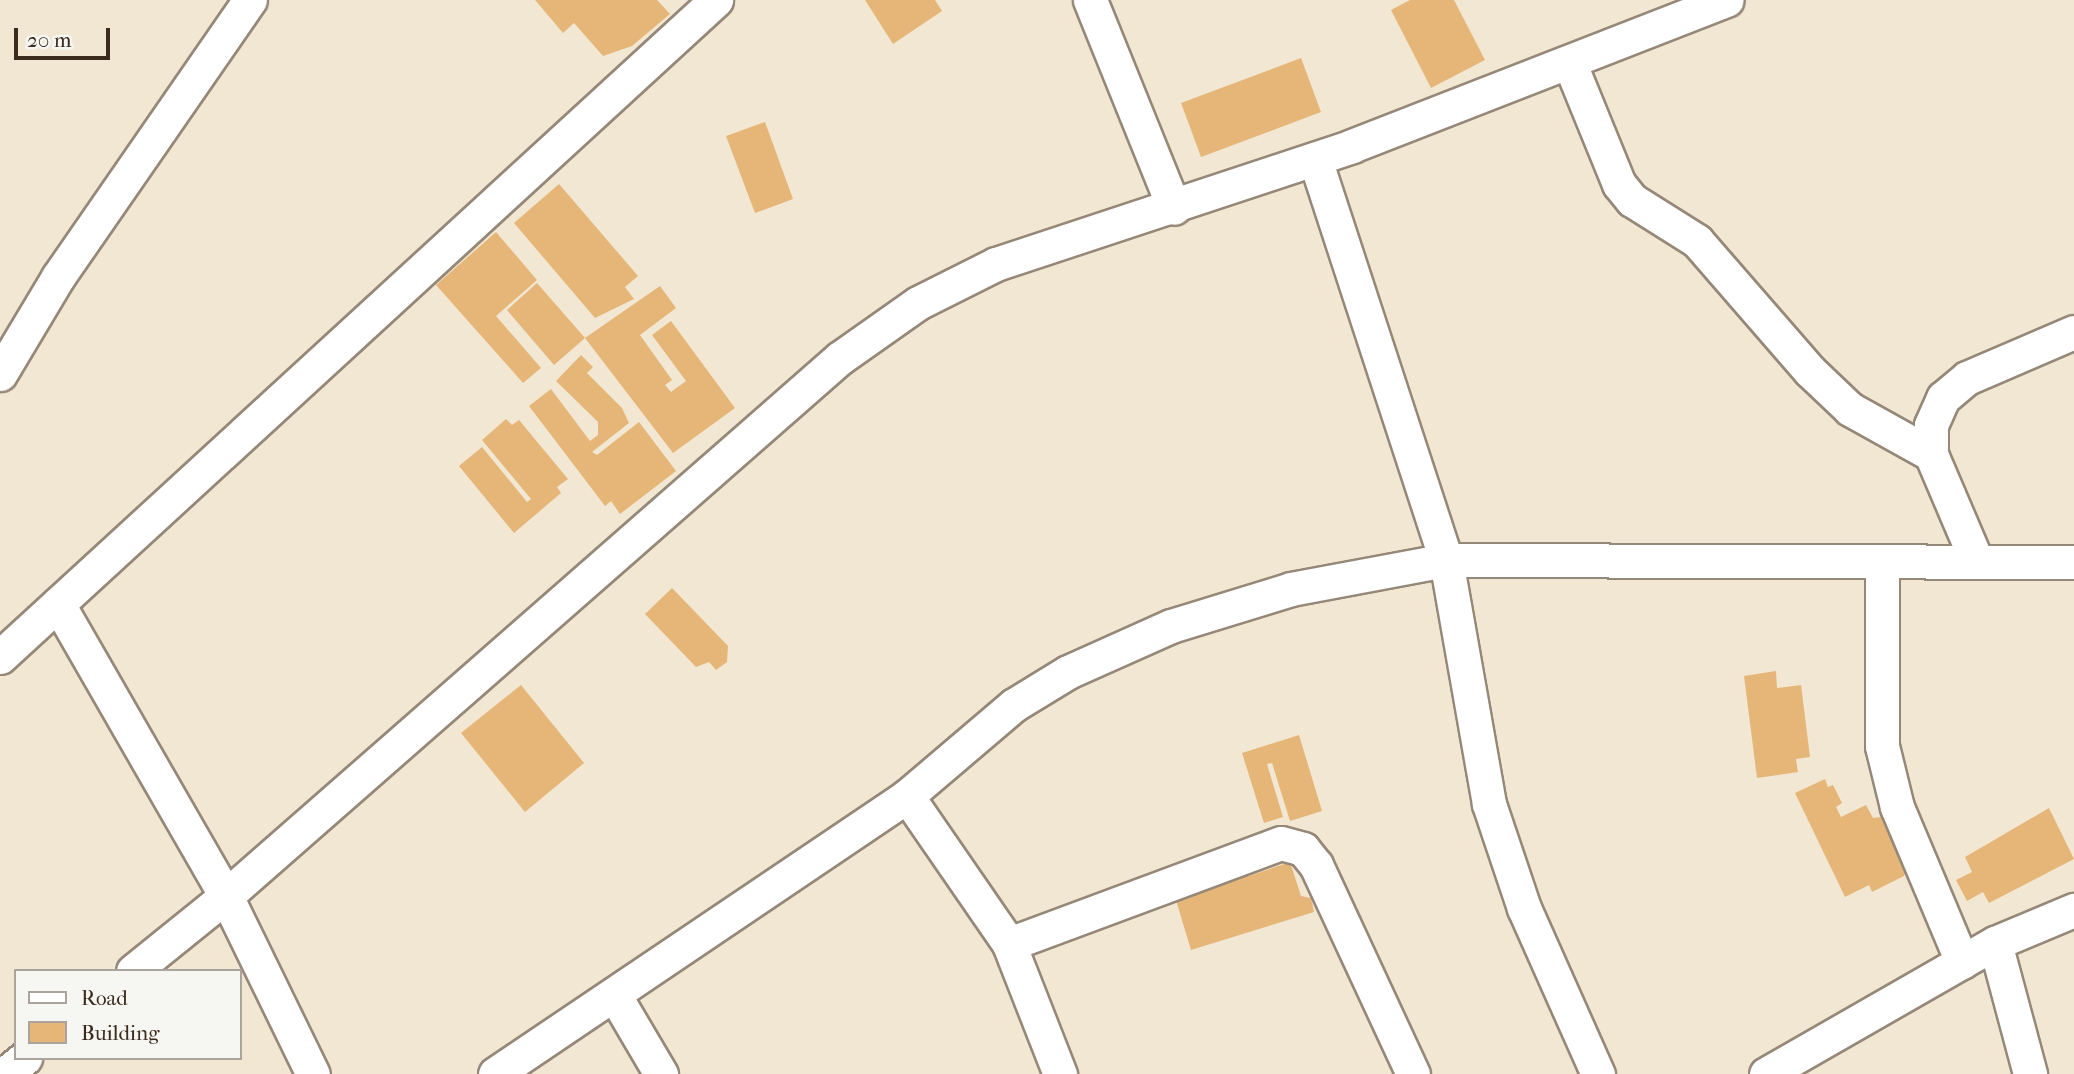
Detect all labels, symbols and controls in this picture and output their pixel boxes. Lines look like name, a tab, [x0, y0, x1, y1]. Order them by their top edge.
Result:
scale bar	[18, 14, 114, 58]
text: 20 m	[27, 28, 71, 52]
legend	[14, 969, 242, 1060]
text: Road	[81, 986, 128, 1010]
text: Building	[81, 1021, 159, 1045]

